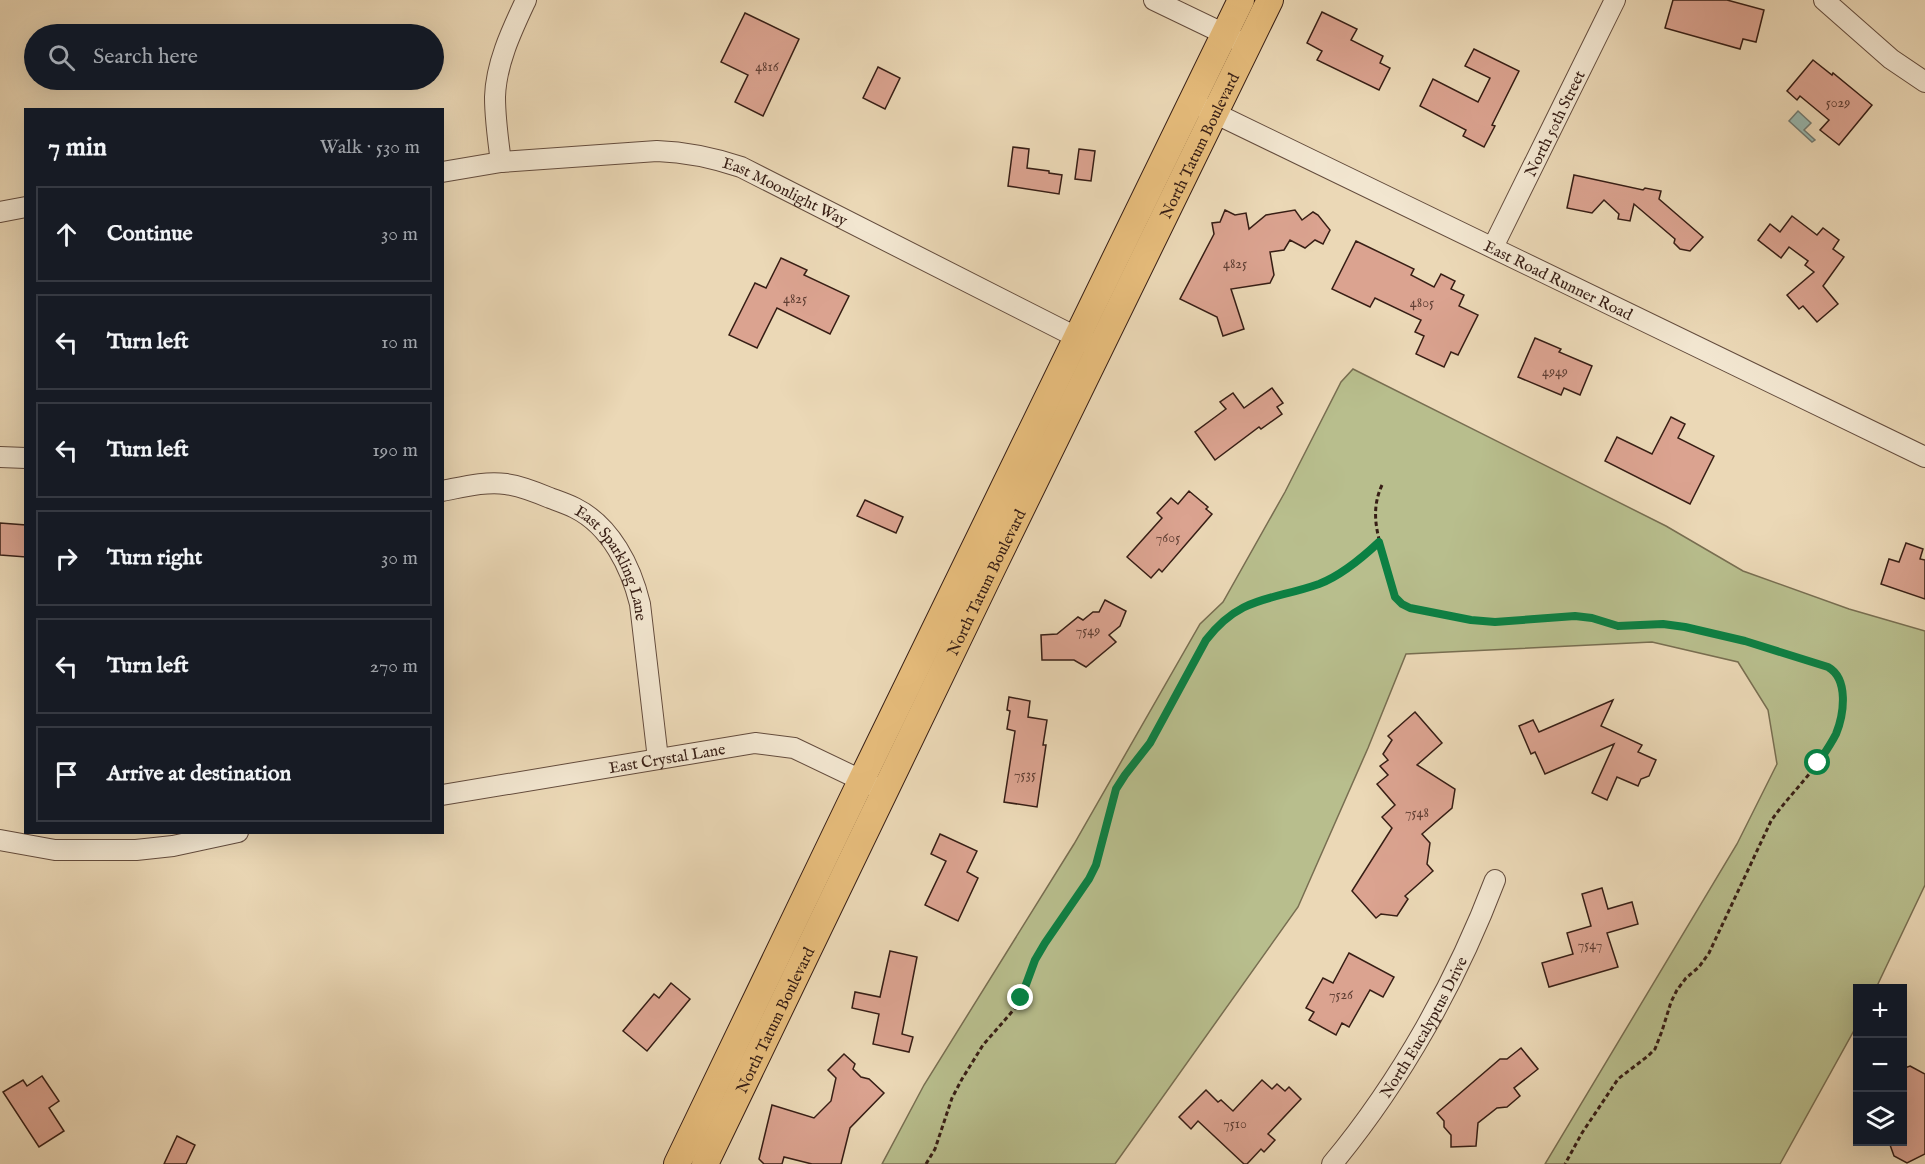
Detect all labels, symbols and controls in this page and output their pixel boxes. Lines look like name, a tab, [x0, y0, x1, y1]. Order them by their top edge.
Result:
search box	[24, 24, 444, 90]
icon: search	[45, 41, 78, 74]
text: Search here	[93, 43, 198, 71]
house number: 4816	[755, 58, 780, 76]
street label: North 50th Street	[1521, 67, 1591, 181]
street label: North Tatum Boulevard	[1157, 70, 1245, 223]
house number: 5029	[1826, 94, 1850, 112]
text: 7 min	[48, 131, 107, 164]
text: Walk · 530 m	[320, 135, 420, 160]
street label: East Moonlight Way	[720, 154, 850, 231]
icon: ahead	[50, 218, 83, 251]
text: Continue	[107, 220, 193, 248]
text: 30 m	[381, 222, 418, 247]
street label: East Road Runner Road	[1480, 237, 1636, 326]
house number: 4825	[1223, 255, 1247, 273]
house number: 4825	[783, 290, 807, 308]
house number: 4805	[1410, 294, 1434, 312]
icon: left	[50, 326, 83, 359]
text: Turn left	[107, 328, 189, 356]
text: 10 m	[381, 330, 418, 355]
house number: 4949	[1542, 363, 1568, 381]
icon: left	[50, 434, 83, 467]
text: Turn left	[107, 436, 189, 464]
text: 190 m	[372, 438, 418, 463]
street label: East Sparkling Lane	[571, 502, 650, 622]
street label: North Tatum Boulevard	[944, 506, 1032, 659]
house number: 7605	[1156, 529, 1180, 547]
icon: right	[50, 542, 83, 575]
text: Turn right	[107, 544, 202, 572]
text: 30 m	[381, 546, 418, 571]
house number: 7549	[1076, 622, 1100, 640]
icon: left	[50, 650, 83, 683]
text: Turn left	[107, 652, 189, 680]
text: 270 m	[370, 654, 418, 679]
street label: East Crystal Lane	[607, 740, 727, 779]
route start	[1804, 749, 1830, 775]
icon: arrive	[50, 758, 83, 791]
text: Arrive at destination	[107, 760, 291, 788]
house number: 7535	[1014, 766, 1036, 784]
house number: 7548	[1405, 804, 1429, 822]
house number: 7547	[1578, 936, 1602, 954]
street label: North Tatum Boulevard	[733, 944, 820, 1097]
street label: North Eucalyptus Drive	[1377, 954, 1473, 1103]
route end	[1007, 984, 1033, 1010]
map controls	[1853, 984, 1907, 1146]
button: +	[1853, 984, 1907, 1038]
house number: 7526	[1329, 986, 1354, 1004]
button: −	[1853, 1038, 1907, 1092]
button: layers	[1853, 1092, 1907, 1146]
house number: 7510	[1223, 1115, 1247, 1133]

